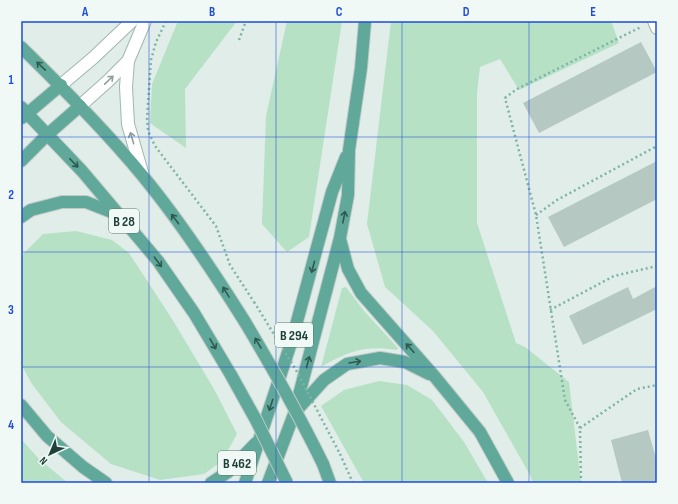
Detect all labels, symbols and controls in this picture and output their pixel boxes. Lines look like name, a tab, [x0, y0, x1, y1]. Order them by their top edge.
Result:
text: A	[81, 4, 89, 20]
text: B	[209, 4, 215, 20]
text: C	[336, 4, 343, 20]
text: D	[463, 4, 470, 20]
text: E	[590, 4, 596, 20]
one-way arrow	[36, 62, 46, 71]
text: 1	[8, 72, 14, 88]
one-way arrow	[104, 75, 114, 85]
one-way arrow	[128, 132, 135, 145]
one-way arrow	[69, 158, 79, 168]
text: 2	[8, 187, 14, 203]
road number: B 28	[109, 209, 139, 233]
one-way arrow	[340, 211, 348, 224]
one-way arrow	[171, 214, 180, 225]
one-way arrow	[154, 257, 162, 268]
one-way arrow	[308, 260, 316, 273]
one-way arrow	[222, 287, 230, 298]
text: 3	[8, 302, 14, 318]
road number: B 294	[275, 323, 313, 347]
one-way arrow	[253, 337, 261, 349]
one-way arrow	[209, 338, 217, 350]
one-way arrow	[405, 343, 414, 353]
one-way arrow	[304, 356, 312, 369]
one-way arrow	[348, 358, 361, 366]
one-way arrow	[267, 398, 274, 411]
text: 4	[8, 417, 14, 433]
north arrow	[30, 434, 70, 474]
road number: B 462	[218, 451, 256, 475]
text: N	[37, 454, 50, 468]

